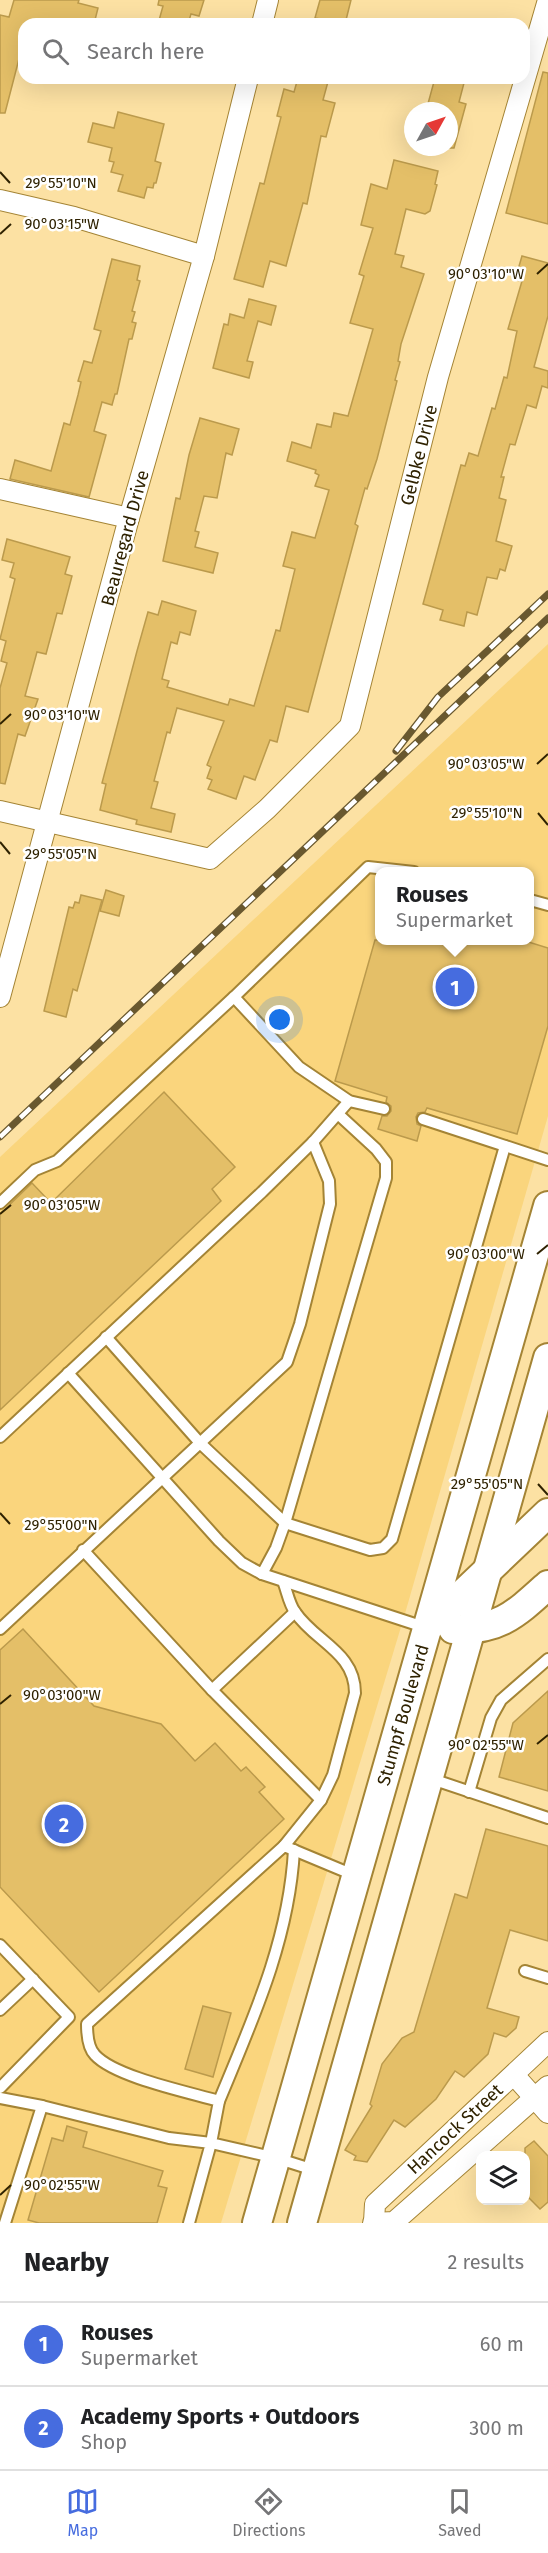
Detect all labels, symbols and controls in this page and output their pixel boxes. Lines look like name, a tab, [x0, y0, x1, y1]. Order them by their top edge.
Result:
search box	[18, 18, 530, 84]
icon: search	[39, 35, 72, 68]
text: Search here	[87, 38, 205, 65]
north arrow	[404, 102, 458, 156]
text: 29°55'10"N	[25, 174, 97, 192]
text: 90°03'15"W	[24, 215, 100, 233]
text: 90°03'10"W	[448, 265, 525, 283]
street label: Gelbke Drive	[396, 402, 442, 508]
street label: Beauregard Drive	[96, 468, 154, 608]
text: 90°03'10"W	[24, 706, 101, 724]
text: 90°03'05"W	[448, 755, 525, 773]
text: 29°55'10"N	[451, 804, 523, 822]
text: 29°55'05"N	[25, 845, 97, 863]
popup	[375, 867, 534, 945]
text: Rouses	[396, 881, 468, 908]
text: Supermarket	[396, 908, 513, 932]
pin: 1	[436, 964, 474, 1010]
your location	[265, 1005, 294, 1034]
text: 90°03'05"W	[24, 1196, 101, 1214]
text: 90°03'00"W	[447, 1245, 526, 1263]
text: 29°55'05"N	[451, 1475, 523, 1493]
text: 29°55'00"N	[24, 1516, 98, 1534]
street label: Stumpf Boulevard	[372, 1642, 434, 1788]
text: 90°03'00"W	[23, 1686, 102, 1704]
text: 90°02'55"W	[448, 1736, 525, 1754]
pin: 2	[44, 1802, 84, 1846]
street label: Hancock Street	[403, 2079, 508, 2179]
map controls	[476, 2151, 530, 2205]
button: layers	[476, 2151, 530, 2205]
text: 90°02'55"W	[24, 2176, 101, 2194]
text: Nearby	[24, 2247, 109, 2278]
text: 2 results	[447, 2250, 524, 2274]
text: Rouses	[81, 2319, 153, 2346]
text: 1	[39, 2332, 48, 2356]
text: 60 m	[480, 2332, 524, 2356]
text: Supermarket	[81, 2346, 198, 2370]
text: Academy Sports + Outdoors	[81, 2403, 359, 2430]
text: 2	[38, 2416, 49, 2440]
text: 300 m	[469, 2416, 524, 2440]
text: Shop	[81, 2430, 127, 2454]
tab: Map	[66, 2485, 99, 2540]
tab: Directions	[232, 2485, 306, 2540]
tab: Saved	[438, 2485, 482, 2540]

